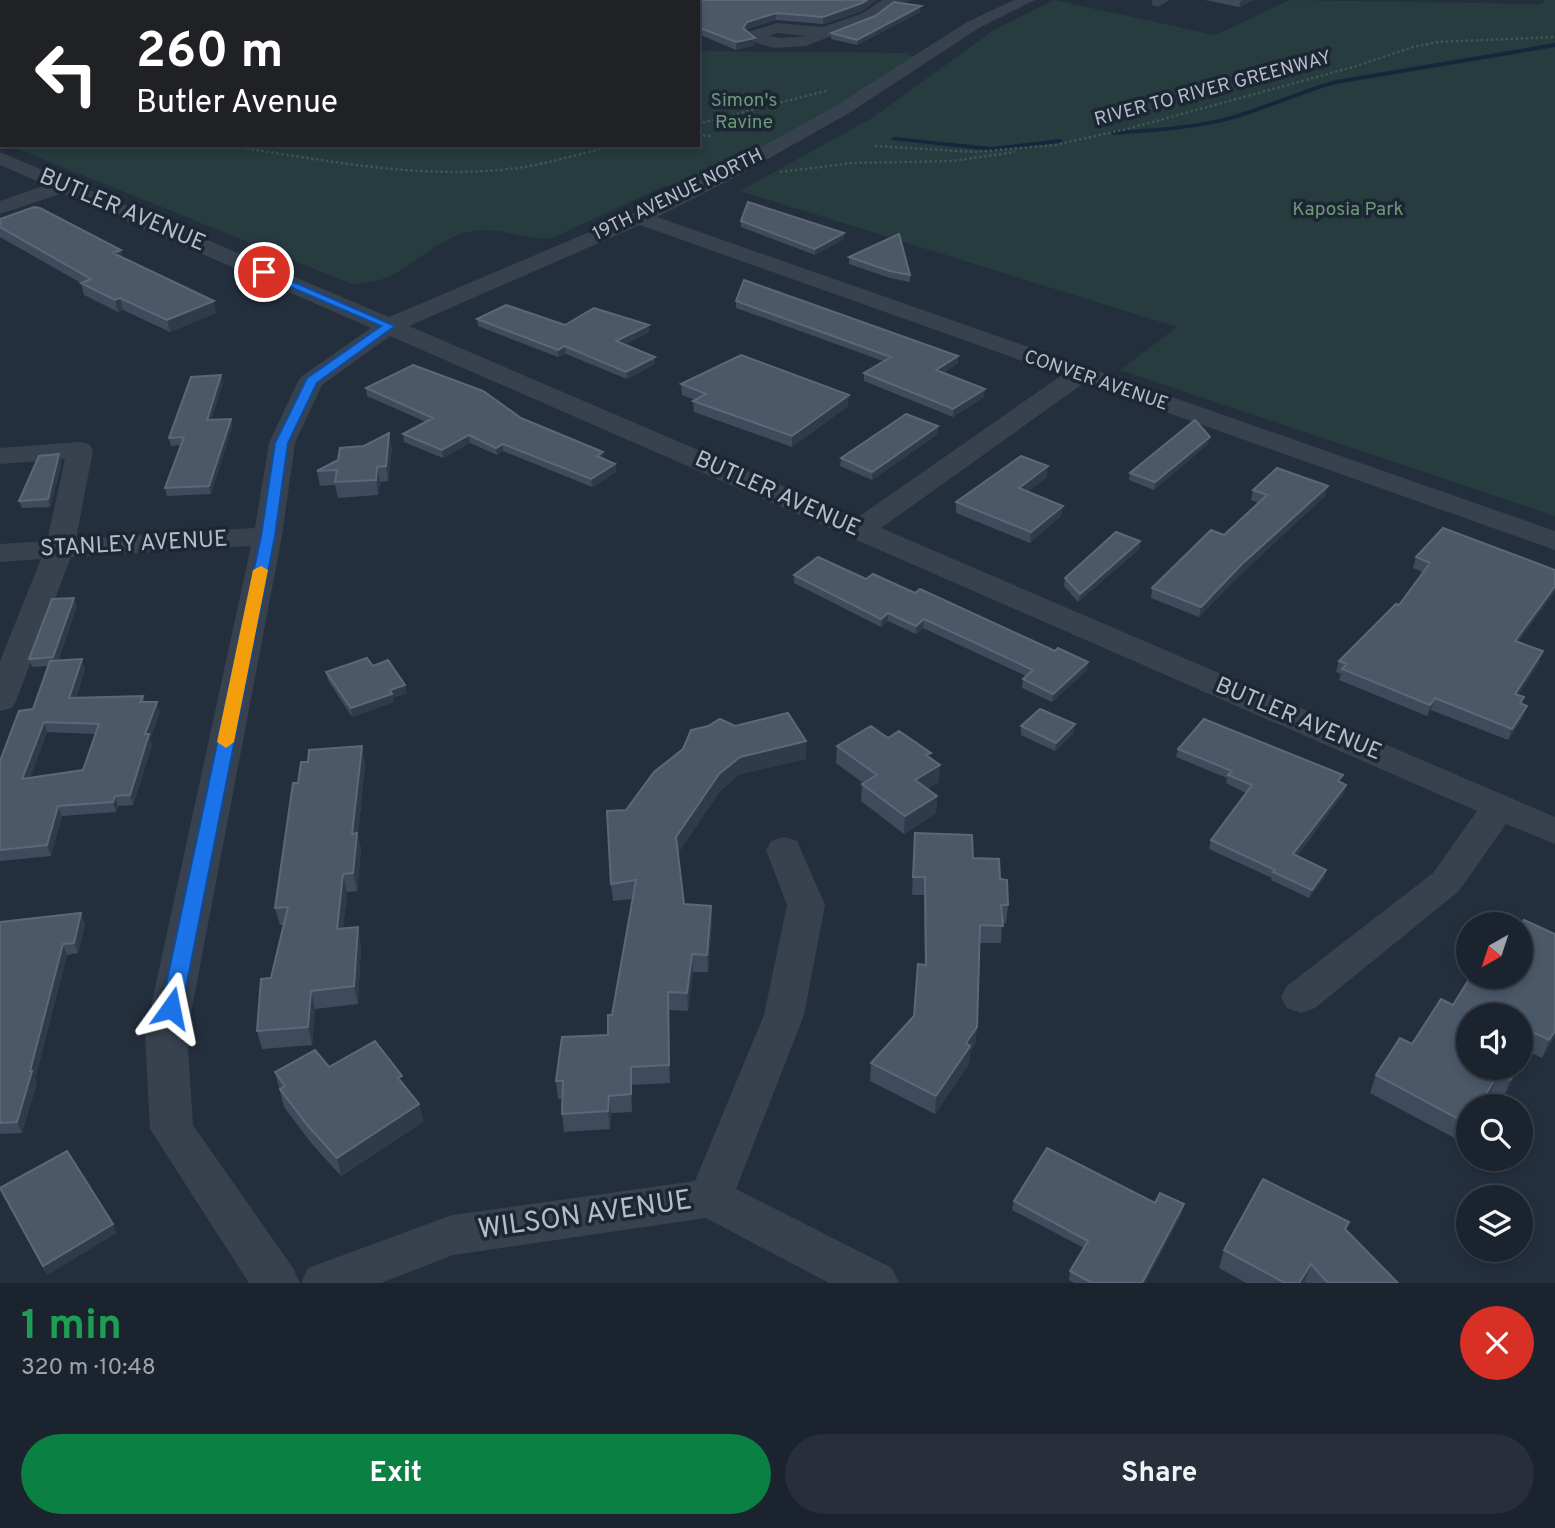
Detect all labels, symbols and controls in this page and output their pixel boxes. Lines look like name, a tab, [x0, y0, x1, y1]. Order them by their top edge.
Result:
text: 260 m	[136, 23, 283, 85]
icon: left	[21, 28, 112, 119]
street label: RIVER TO RIVER GREENWAY	[1092, 46, 1334, 132]
text: Butler Avenue	[136, 84, 338, 124]
park label: Simon's Ravine	[711, 89, 777, 135]
street label: 19TH AVENUE NORTH	[589, 143, 767, 247]
street label: BUTLER AVENUE	[34, 163, 210, 259]
park label: Kaposia Park	[1292, 198, 1404, 222]
pin	[234, 242, 294, 302]
icon: arrive	[245, 253, 283, 291]
street label: CONVER AVENUE	[1021, 345, 1171, 417]
street label: BUTLER AVENUE	[690, 446, 864, 544]
street label: STANLEY AVENUE	[40, 526, 228, 564]
street label: BUTLER AVENUE	[1210, 672, 1386, 768]
north arrow	[1456, 912, 1533, 989]
map controls	[1456, 912, 1533, 1262]
position arrow	[134, 971, 208, 1045]
button: sound	[1456, 1003, 1533, 1080]
button: search	[1456, 1094, 1533, 1171]
street label: WILSON AVENUE	[476, 1183, 694, 1249]
button: layers	[1456, 1185, 1533, 1262]
text: 1 min	[21, 1301, 122, 1354]
button: close	[1460, 1306, 1534, 1380]
text: 320 m · 10:48	[21, 1354, 156, 1383]
button: Exit	[21, 1434, 771, 1514]
button: Share	[785, 1434, 1534, 1514]

